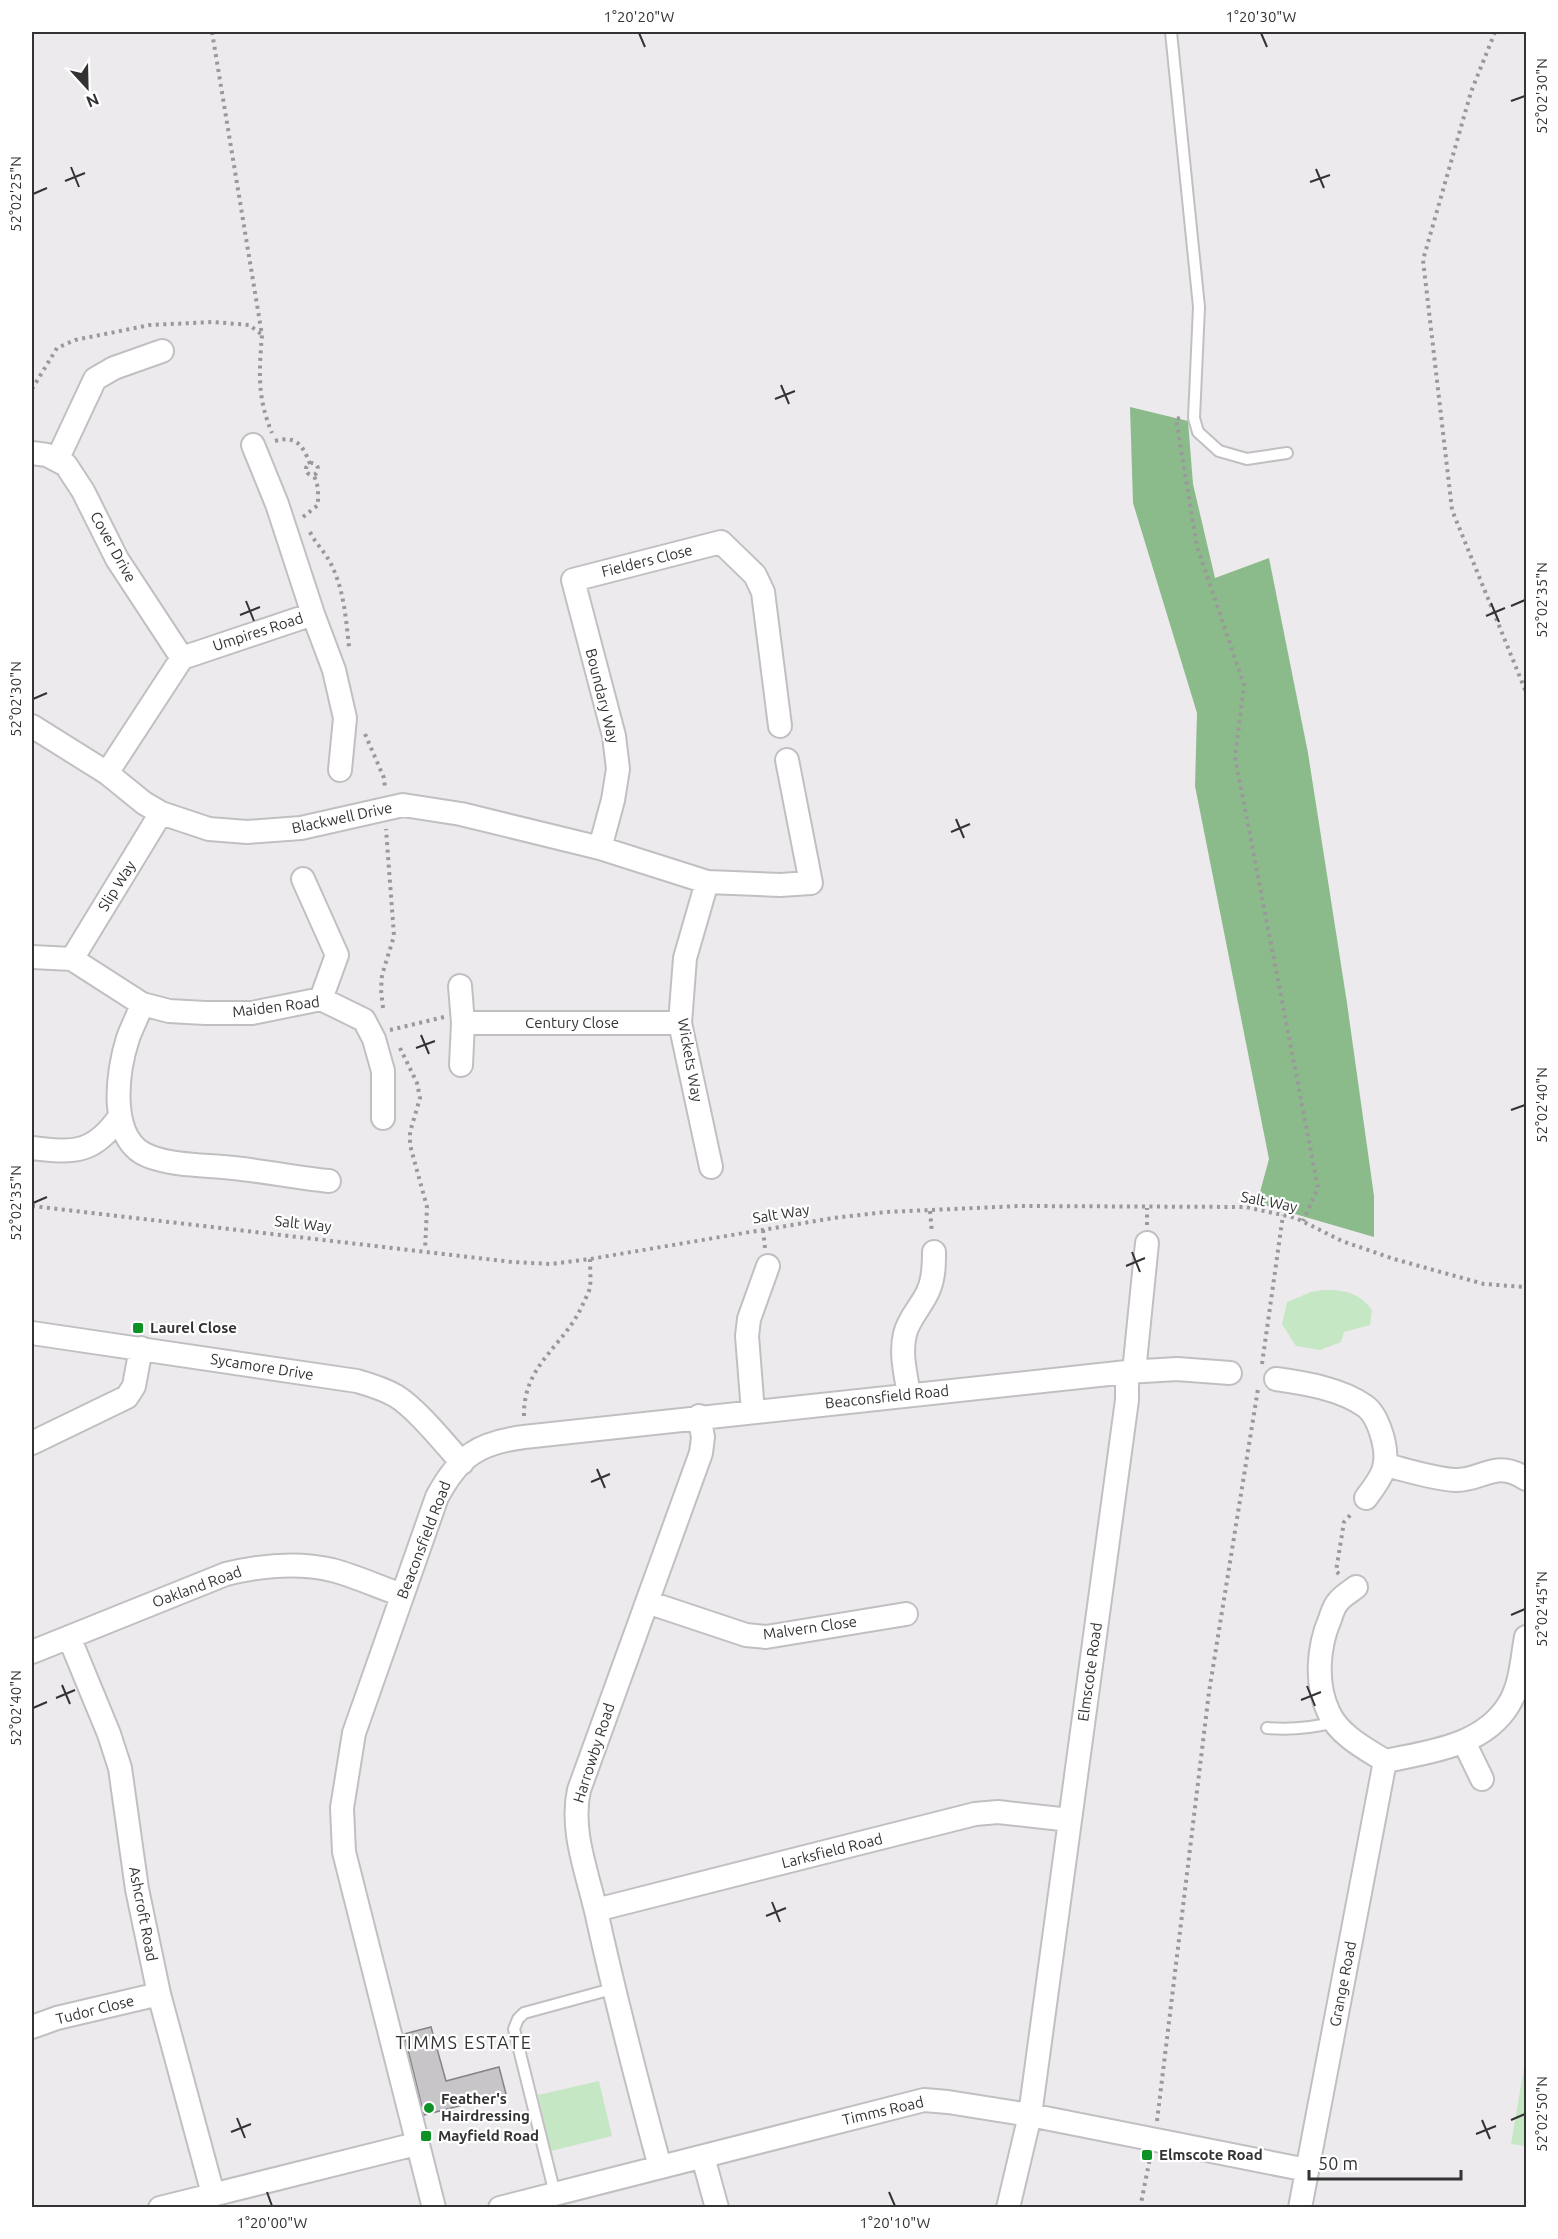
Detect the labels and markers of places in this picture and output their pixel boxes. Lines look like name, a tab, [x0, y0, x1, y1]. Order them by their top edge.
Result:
place label: Laurel Close	[150, 1319, 237, 1336]
marker: Laurel Close	[131, 1321, 145, 1335]
place label: Feather's Hairdressing	[441, 2090, 530, 2124]
marker: Feather's Hairdressing	[422, 2101, 436, 2115]
place label: Mayfield Road	[438, 2127, 539, 2144]
marker: Mayfield Road	[419, 2129, 433, 2143]
place label: Elmscote Road	[1159, 2146, 1263, 2163]
marker: Elmscote Road	[1140, 2148, 1154, 2162]

